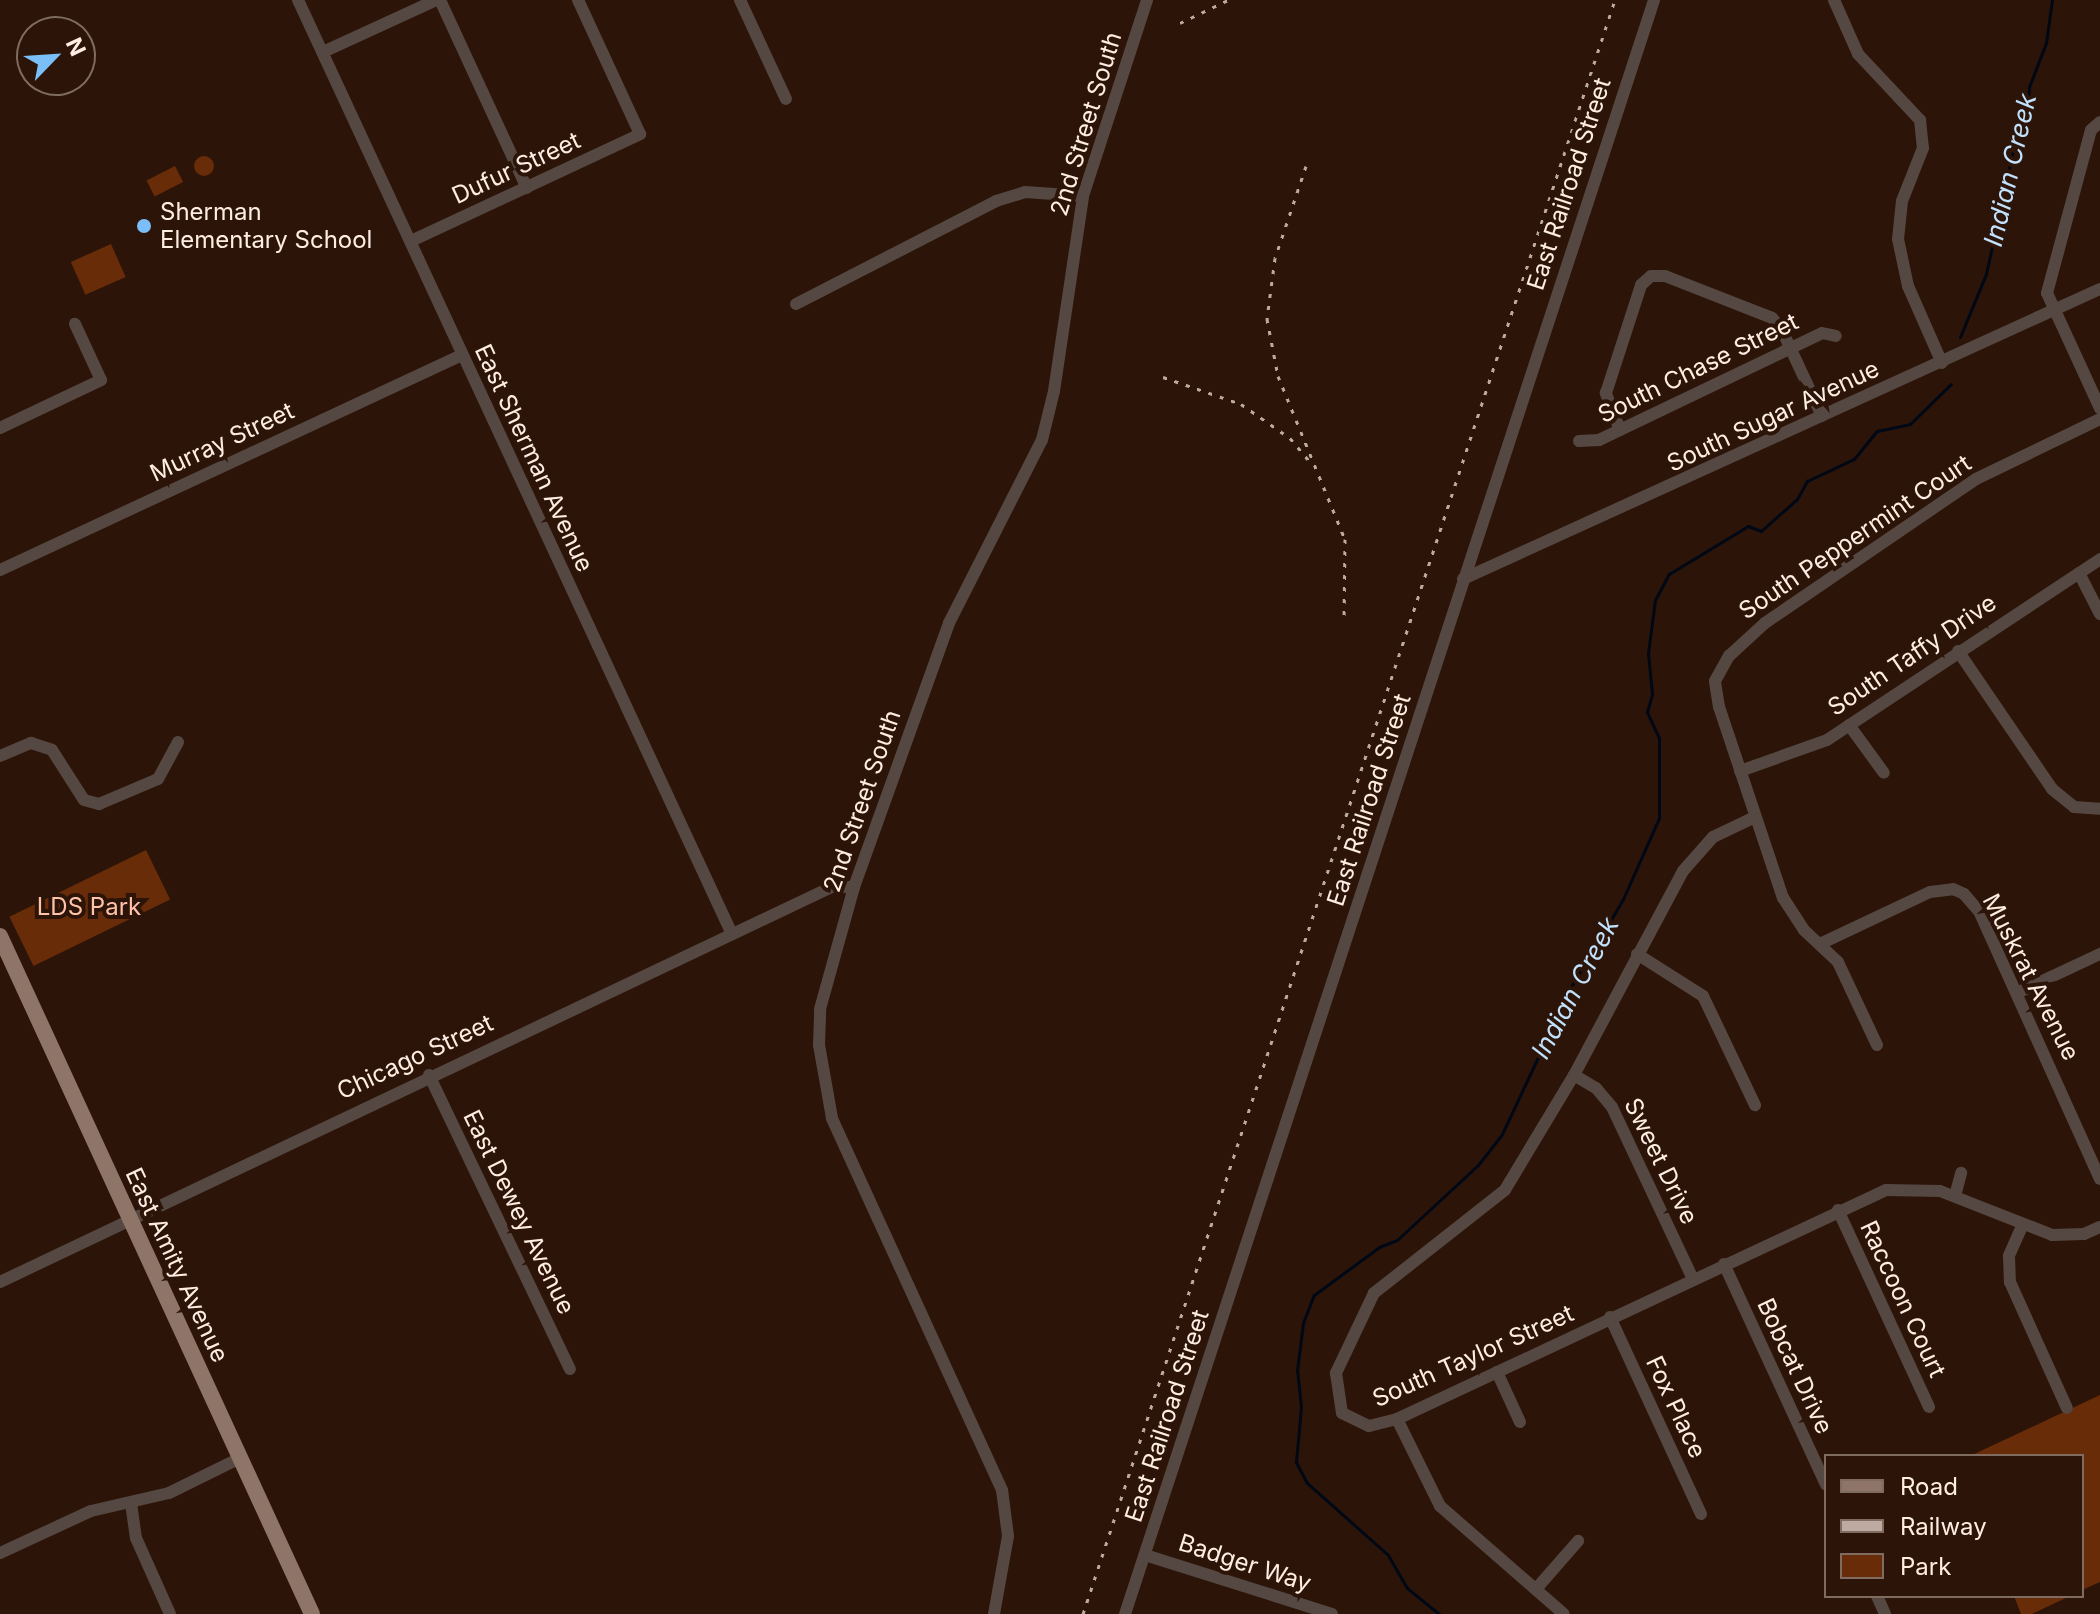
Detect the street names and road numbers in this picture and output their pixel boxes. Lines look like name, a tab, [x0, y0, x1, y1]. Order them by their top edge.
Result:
street label: 2nd Street South	[1044, 29, 1128, 219]
street label: East Railroad Street	[1521, 74, 1617, 294]
street label: Dufur Street	[447, 126, 585, 210]
street label: South Chase Street	[1593, 307, 1803, 429]
street label: East Sherman Avenue	[469, 340, 599, 576]
street label: South Sugar Avenue	[1662, 354, 1884, 478]
street label: Murray Street	[145, 396, 299, 488]
street label: South Peppermint Court	[1733, 449, 1977, 625]
street label: South Taffy Drive	[1822, 588, 2002, 722]
street label: East Railroad Street	[1321, 690, 1417, 910]
street label: 2nd Street South	[817, 706, 907, 896]
street label: Muskrat Avenue	[1977, 889, 2085, 1065]
street label: Chicago Street	[333, 1008, 497, 1106]
street label: Sweet Drive	[1618, 1093, 1704, 1229]
street label: East Dewey Avenue	[457, 1105, 581, 1319]
street label: East Amity Avenue	[119, 1163, 235, 1367]
street label: Raccoon Court	[1854, 1216, 1952, 1382]
street label: Bobcat Drive	[1751, 1294, 1839, 1438]
street label: South Taylor Street	[1368, 1299, 1578, 1413]
street label: East Railroad Street	[1119, 1306, 1215, 1526]
street label: Fox Place	[1640, 1351, 1712, 1463]
street label: Badger Way	[1175, 1528, 1315, 1598]

